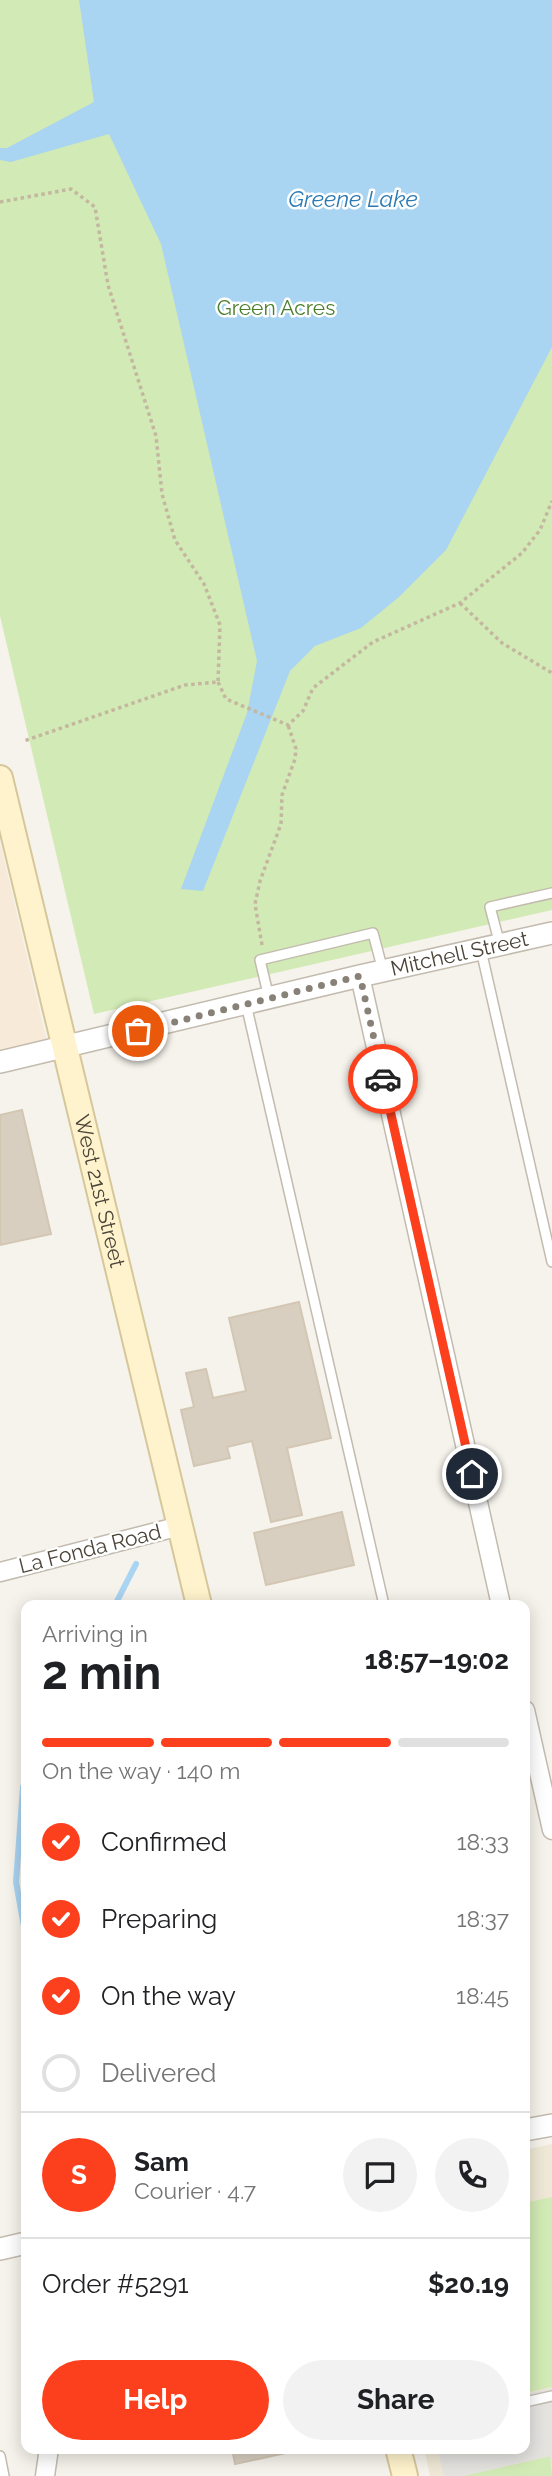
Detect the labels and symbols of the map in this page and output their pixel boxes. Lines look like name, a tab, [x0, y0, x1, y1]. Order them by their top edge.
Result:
water label: Greene Lake	[288, 185, 418, 212]
park label: Green Acres	[217, 295, 335, 320]
street label: Mitchell Street	[388, 926, 531, 981]
pin	[108, 1001, 168, 1061]
courier	[348, 1044, 418, 1114]
street label: West 21st Street	[69, 1112, 130, 1270]
pin	[442, 1444, 502, 1504]
street label: La Fonda Road	[16, 1519, 164, 1578]

